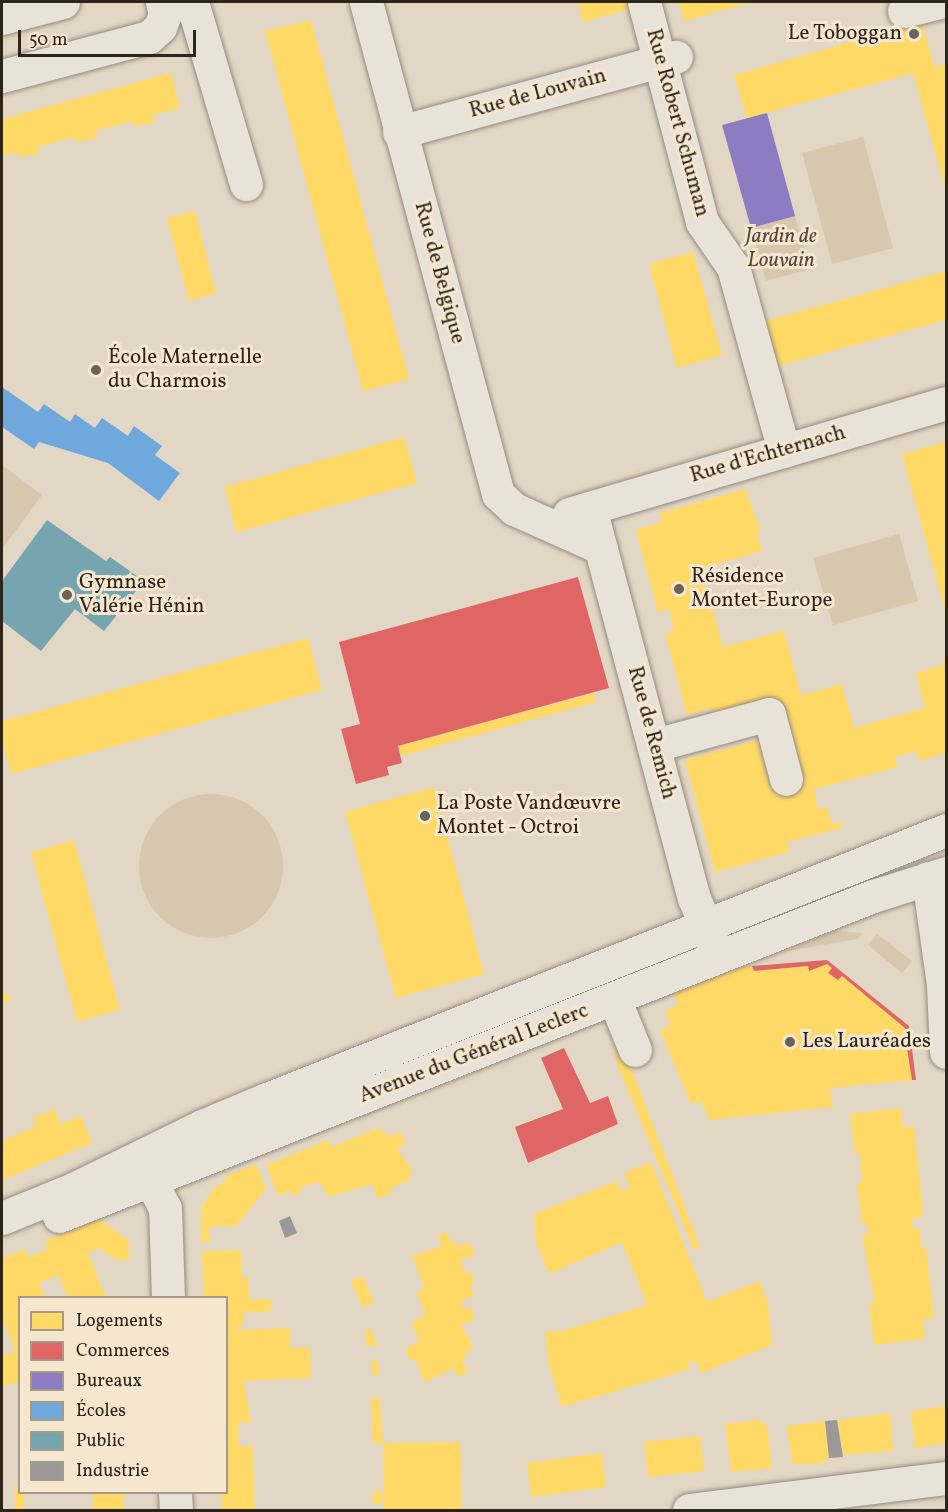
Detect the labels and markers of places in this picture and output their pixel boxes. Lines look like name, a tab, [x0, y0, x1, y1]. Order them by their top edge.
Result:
place label: Le Toboggan	[787, 21, 902, 47]
marker: Le Toboggan	[907, 27, 921, 41]
place label: École Maternelle du Charmois	[108, 345, 262, 395]
marker: École Maternelle du Charmois	[89, 363, 103, 377]
place label: Résidence Montet-Europe	[691, 564, 832, 614]
place label: Gymnase Valérie Hénin	[79, 570, 205, 620]
marker: Résidence Montet-Europe	[672, 582, 686, 596]
marker: Gymnase Valérie Hénin	[60, 588, 74, 602]
place label: La Poste Vandœuvre Montet - Octroi	[437, 791, 621, 841]
marker: La Poste Vandœuvre Montet - Octroi	[418, 809, 432, 823]
place label: Les Lauréades	[802, 1029, 931, 1055]
marker: Les Lauréades	[783, 1035, 797, 1049]

